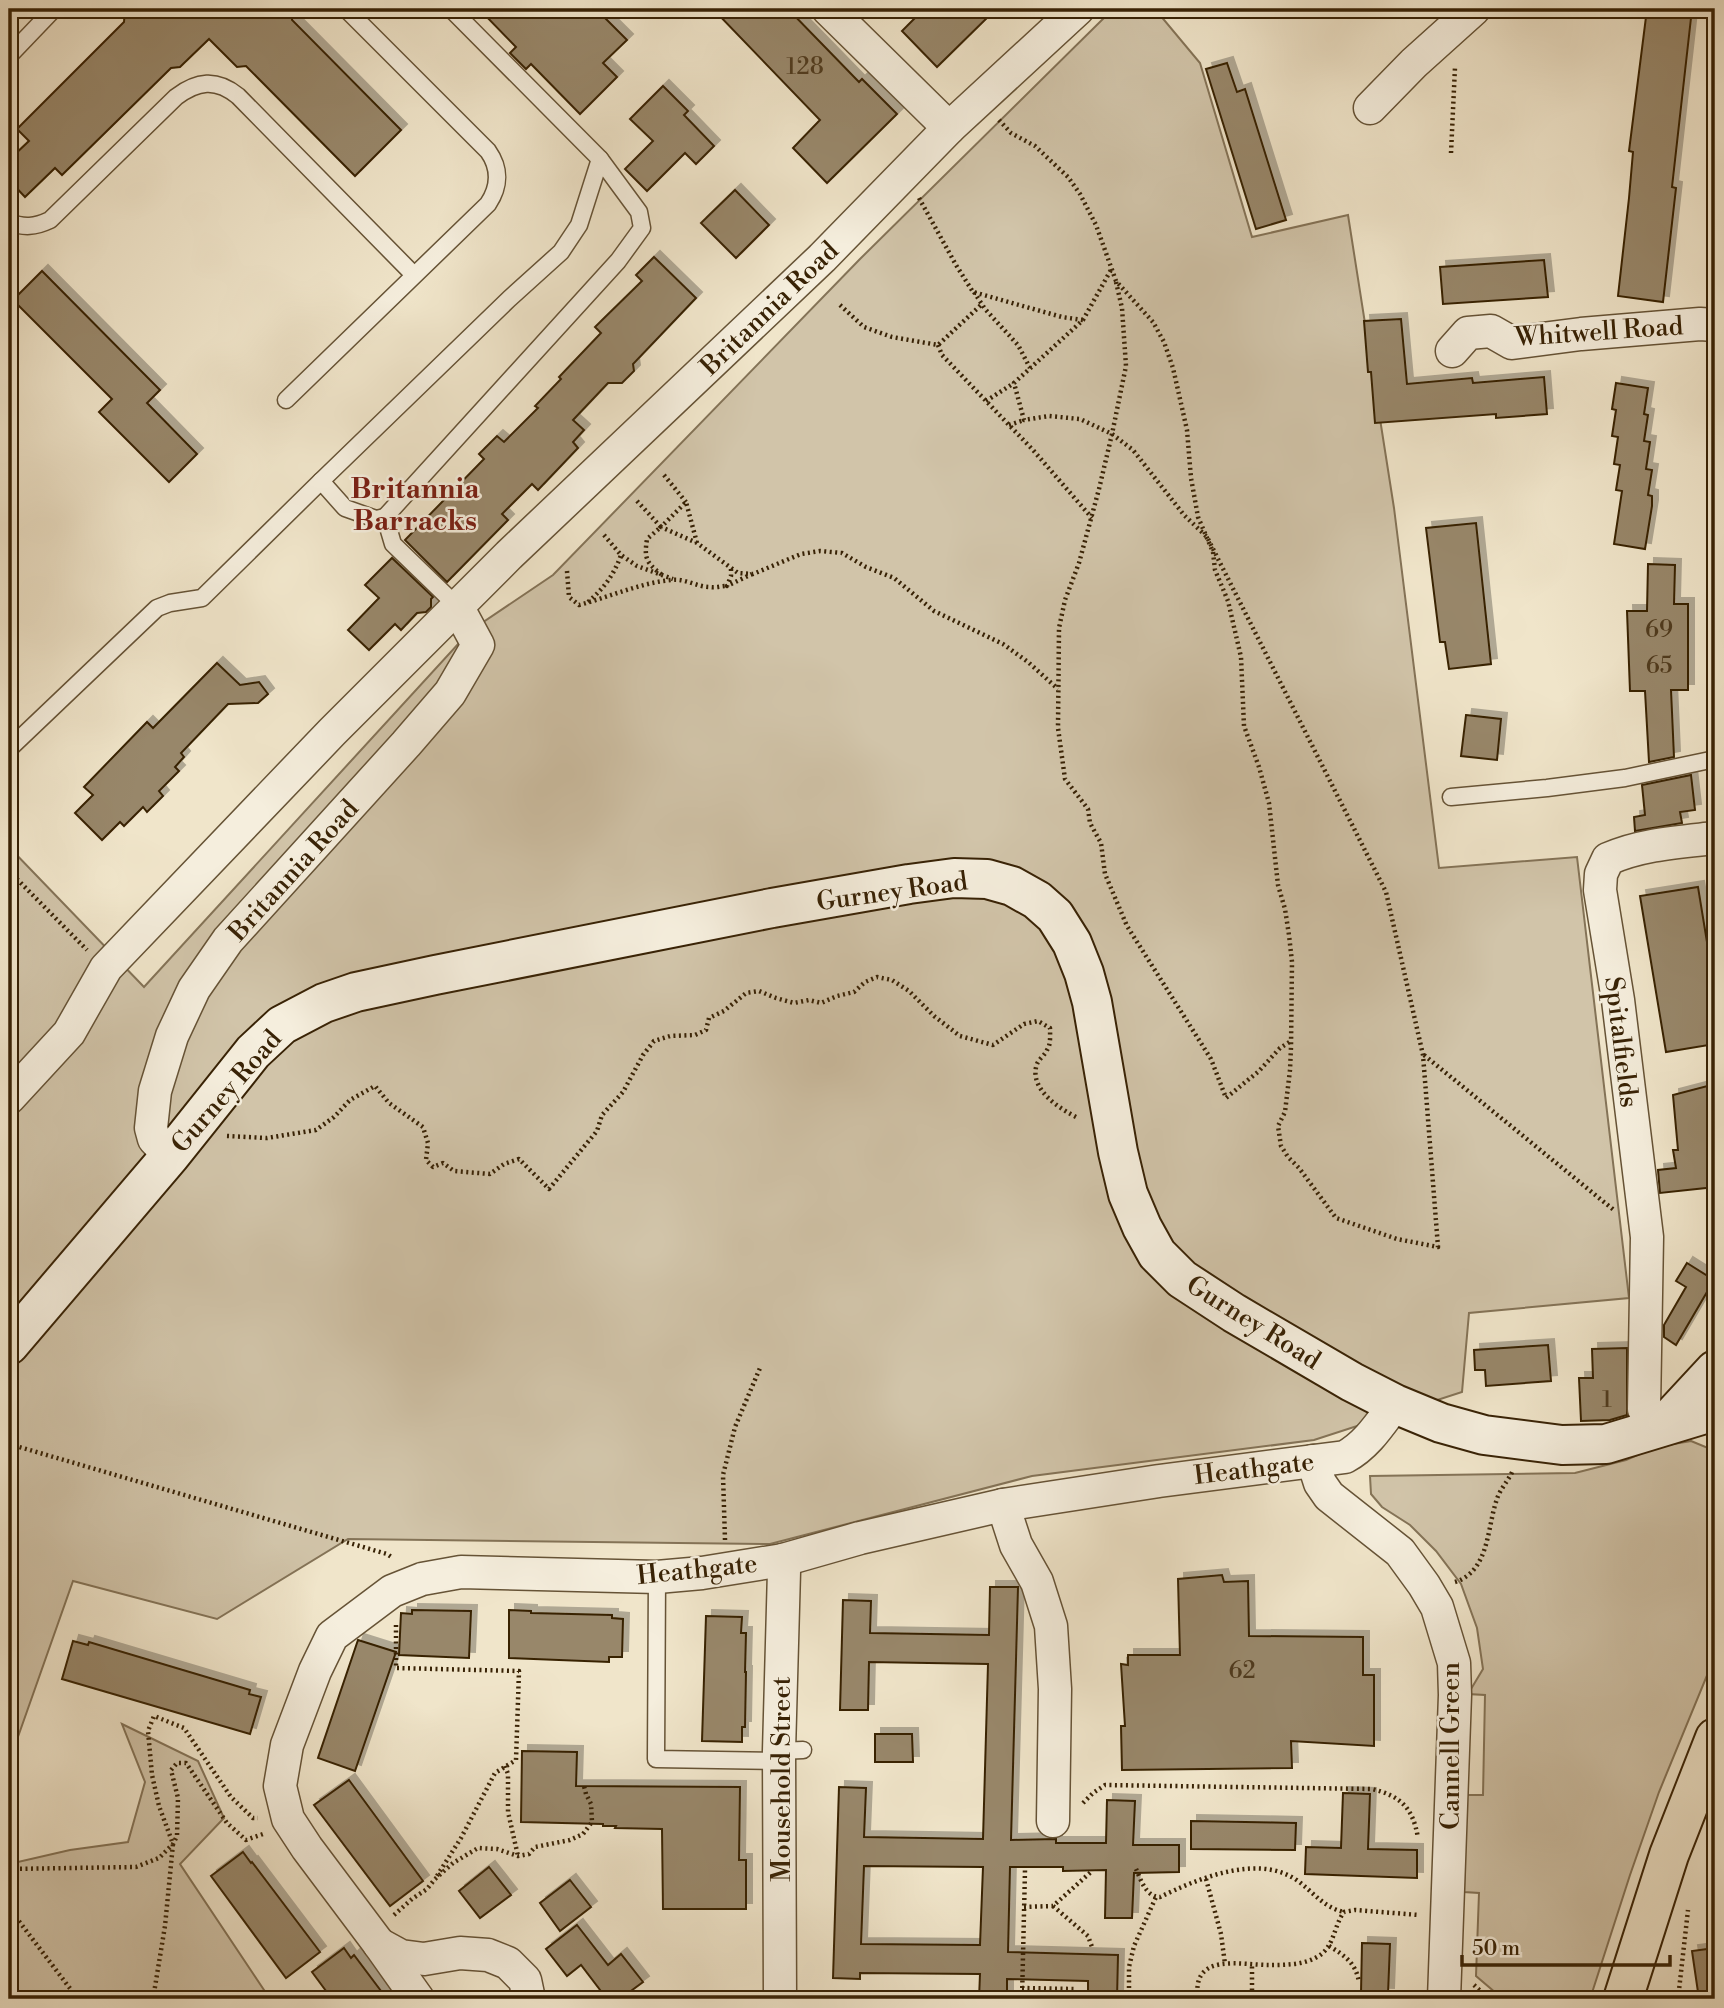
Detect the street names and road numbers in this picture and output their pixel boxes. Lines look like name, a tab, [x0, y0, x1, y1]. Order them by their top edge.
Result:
street label: Britannia Road	[693, 235, 846, 383]
street label: Whitwell Road	[1513, 310, 1684, 354]
street label: Britannia Road	[221, 793, 366, 949]
street label: Gurney Road	[814, 866, 970, 918]
street label: Spitalfields	[1597, 975, 1645, 1109]
street label: Gurney Road	[165, 1023, 289, 1160]
street label: Gurney Road	[1180, 1269, 1327, 1377]
street label: Heathgate	[1192, 1446, 1316, 1492]
street label: Heathgate	[635, 1548, 759, 1592]
street label: Cannell Green	[1435, 1662, 1467, 1830]
street label: Mousehold Street	[766, 1676, 798, 1882]

